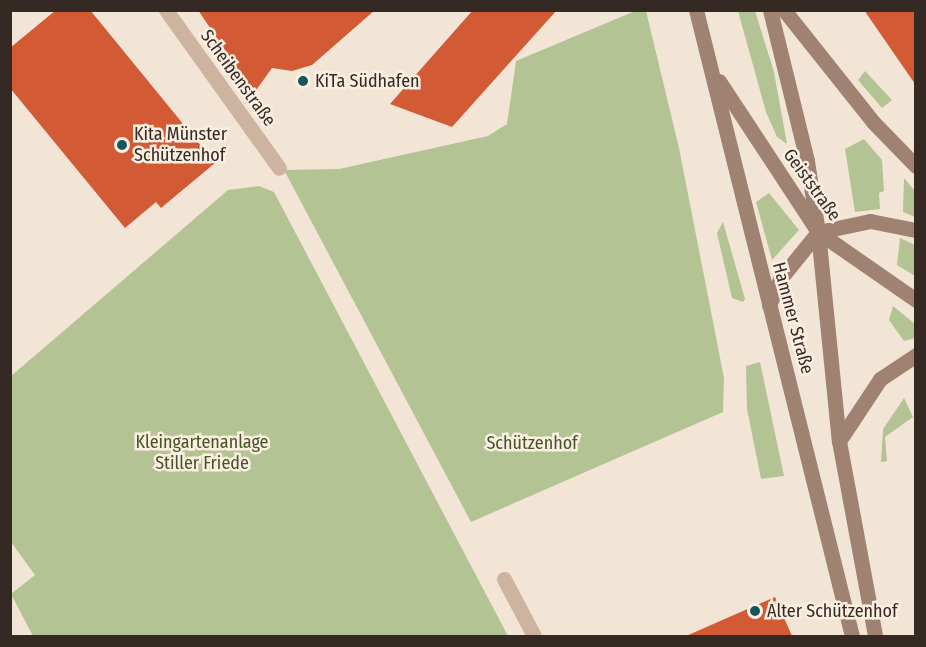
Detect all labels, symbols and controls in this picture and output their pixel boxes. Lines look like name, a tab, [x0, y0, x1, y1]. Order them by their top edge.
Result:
street label: Scheibenstraße	[196, 25, 280, 131]
place label: KiTa Südhafen	[315, 70, 420, 92]
marker: KiTa Südhafen	[296, 74, 310, 88]
place label: Kita Münster Schützenhof	[134, 124, 227, 166]
marker: Kita Münster Schützenhof	[115, 138, 129, 152]
street label: Geiststraße	[779, 145, 845, 225]
street label: Hammer Straße	[768, 260, 818, 376]
park label: Kleingartenanlage Stiller Friede	[136, 432, 268, 474]
park label: Schützenhof	[486, 432, 578, 454]
place label: Alter Schützenhof	[767, 600, 897, 622]
marker: Alter Schützenhof	[748, 604, 762, 618]

